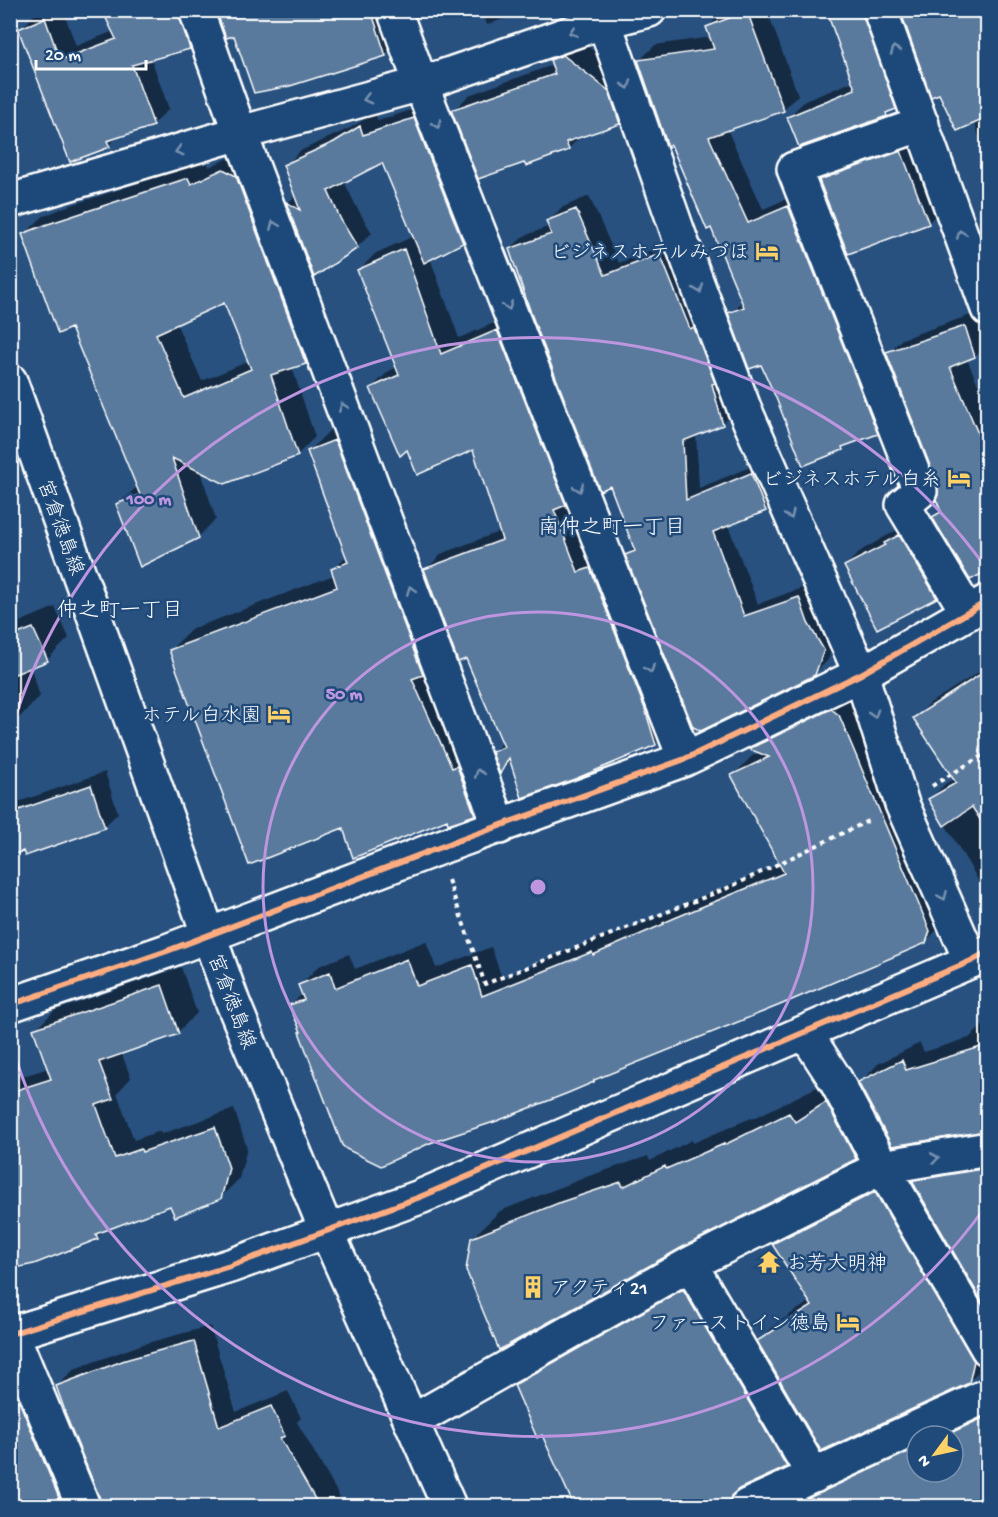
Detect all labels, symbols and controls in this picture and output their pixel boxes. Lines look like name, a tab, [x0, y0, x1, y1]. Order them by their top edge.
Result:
one-way arrow	[568, 24, 578, 37]
scale bar	[36, 33, 146, 71]
text: 20 m	[45, 46, 81, 67]
one-way arrow	[889, 46, 902, 56]
one-way arrow	[620, 79, 633, 90]
one-way arrow	[362, 91, 372, 104]
one-way arrow	[430, 118, 442, 129]
one-way arrow	[175, 144, 185, 156]
one-way arrow	[269, 220, 282, 231]
one-way arrow	[955, 229, 968, 240]
hotel icon: ビジネスホテルみづほ	[754, 238, 780, 264]
place label: ビジネスホテルみづほ	[551, 242, 749, 266]
one-way arrow	[692, 283, 705, 294]
one-way arrow	[501, 300, 513, 311]
one-way arrow	[337, 403, 350, 413]
hotel icon: ビジネスホテル白糸	[946, 465, 972, 491]
place label: ビジネスホテル白糸	[763, 468, 941, 493]
street label: 宮倉徳島線	[31, 477, 88, 579]
one-way arrow	[572, 481, 584, 492]
text: 100 m	[126, 490, 172, 511]
one-way arrow	[783, 509, 795, 520]
district label: 南仲之町一丁目	[539, 515, 686, 542]
one-way arrow	[406, 585, 418, 596]
district label: 仲之町一丁目	[57, 598, 183, 625]
one-way arrow	[643, 663, 655, 674]
text: 50 m	[326, 685, 363, 706]
hotel icon: ホテル白水園	[266, 701, 292, 727]
place label: ホテル白水園	[142, 705, 261, 729]
one-way arrow	[867, 708, 879, 719]
one-way arrow	[474, 768, 487, 778]
centre of rings	[528, 877, 548, 897]
one-way arrow	[935, 889, 947, 900]
street label: 宮倉徳島線	[201, 951, 260, 1053]
one-way arrow	[929, 1152, 939, 1165]
temple icon: お芳大明神	[756, 1249, 782, 1275]
place label: お芳大明神	[787, 1252, 887, 1277]
building icon: アクティ21	[520, 1274, 546, 1300]
place label: アクティ21	[551, 1279, 648, 1302]
hotel icon: ファーストイン徳島	[835, 1309, 861, 1335]
place label: ファーストイン徳島	[650, 1312, 830, 1337]
north arrow	[905, 1424, 965, 1484]
text: N	[914, 1450, 936, 1470]

